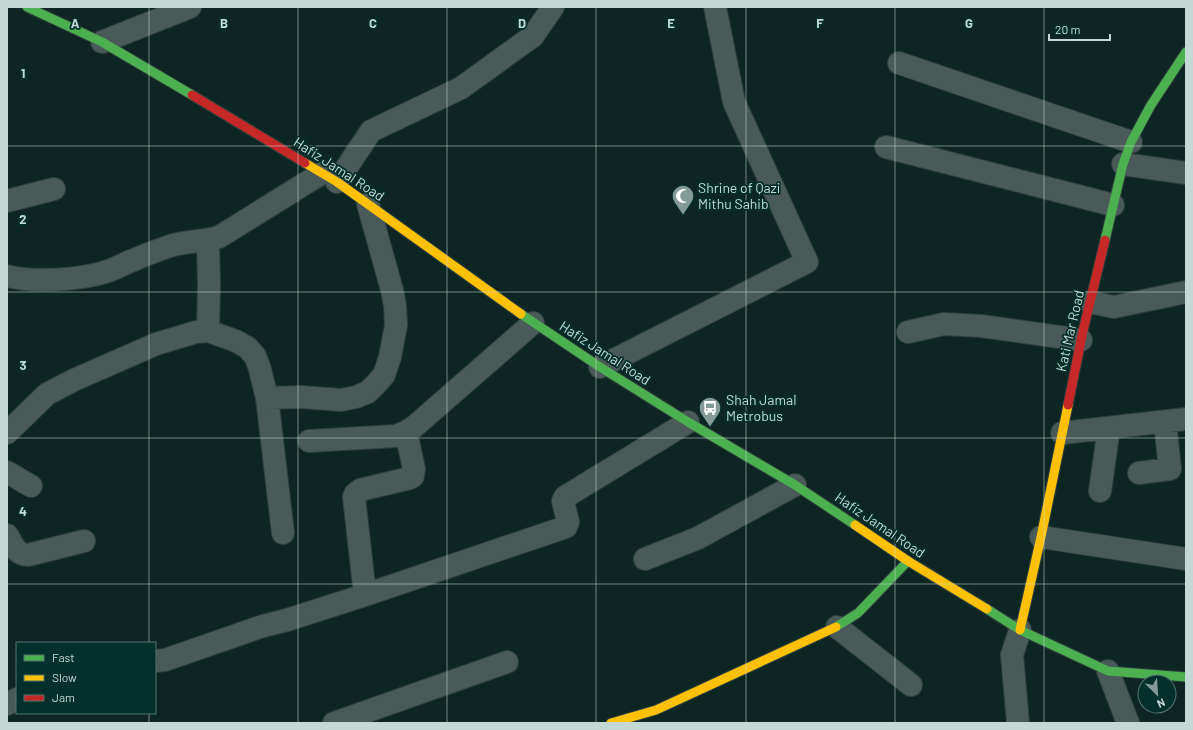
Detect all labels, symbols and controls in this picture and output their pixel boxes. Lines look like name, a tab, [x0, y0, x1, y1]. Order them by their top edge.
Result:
text: A	[71, 15, 80, 31]
text: B	[220, 15, 228, 31]
text: C	[369, 15, 377, 31]
text: D	[518, 15, 526, 31]
text: E	[667, 15, 675, 31]
text: F	[816, 15, 824, 31]
text: G	[965, 15, 973, 31]
scale bar	[1049, 16, 1110, 42]
text: 20 m	[1055, 22, 1081, 36]
text: 1	[21, 65, 25, 81]
street label: Hafiz Jamal Road	[291, 133, 388, 204]
place label: Shrine of Qazi Mithu Sahib	[698, 179, 780, 212]
mosque icon: Shrine of Qazi Mithu Sahib	[670, 183, 696, 216]
text: 2	[19, 211, 27, 227]
street label: Kati Mar Road	[1052, 288, 1087, 373]
street label: Hafiz Jamal Road	[557, 317, 654, 388]
text: 3	[19, 357, 27, 373]
place label: Shah Jamal Metrobus	[726, 391, 796, 424]
bus stop icon: Shah Jamal Metrobus	[697, 395, 723, 428]
street label: Hafiz Jamal Road	[832, 488, 928, 561]
text: 4	[19, 503, 27, 519]
legend	[16, 642, 156, 714]
text: Fast	[52, 650, 75, 664]
text: Slow	[52, 670, 77, 684]
north arrow	[1137, 674, 1177, 714]
text: Jam	[52, 690, 75, 704]
text: N	[1155, 696, 1168, 711]

